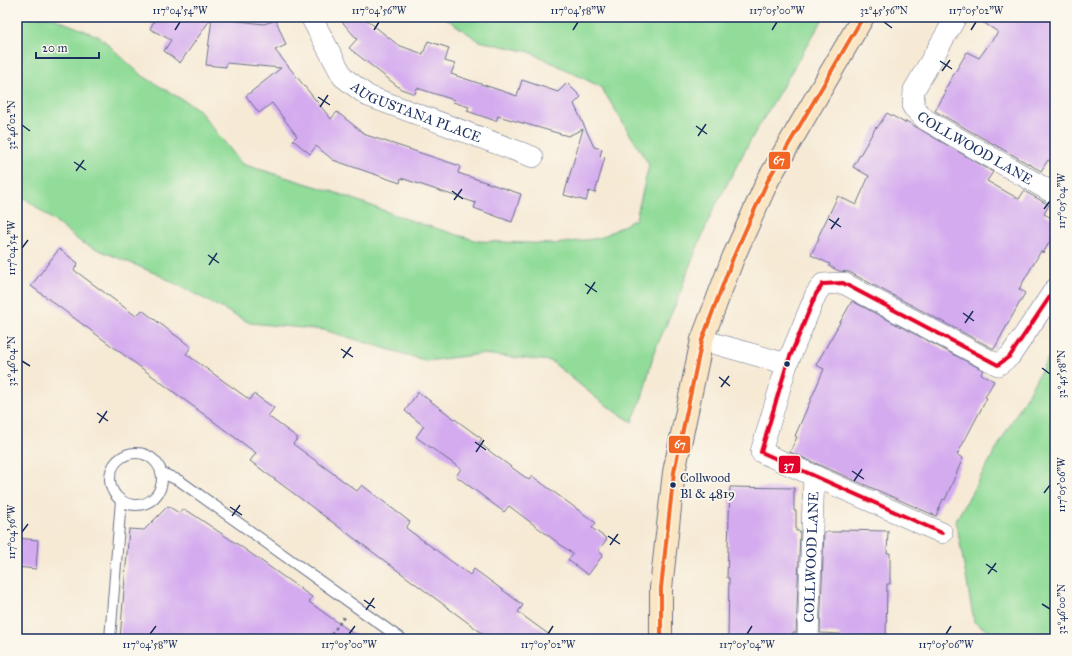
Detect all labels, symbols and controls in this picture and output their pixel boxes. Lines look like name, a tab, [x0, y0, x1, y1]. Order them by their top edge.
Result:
text: 117°04'54"W	[153, 5, 208, 17]
text: 117°04'56"W	[352, 5, 407, 17]
text: 117°04'58"W	[551, 5, 606, 17]
text: 117°05'00"W	[749, 5, 805, 17]
text: 32°45'56"N	[860, 5, 909, 17]
text: 117°05'02"W	[949, 5, 1004, 17]
scale bar	[36, 34, 99, 60]
text: 20 m	[42, 41, 68, 55]
street label: AUGUSTANA PLACE	[347, 77, 484, 146]
text: 32°46'02"N	[6, 100, 18, 150]
street label: COLLWOOD LANE	[914, 108, 1036, 188]
line badge: 67	[768, 151, 791, 170]
text: 67	[773, 154, 785, 167]
text: 117°05'04"W	[1056, 173, 1068, 229]
text: 117°04'54"W	[6, 220, 18, 275]
text: 32°46'04"N	[6, 335, 18, 386]
text: 32°45'58"N	[1056, 349, 1068, 398]
unlabelled marker	[782, 359, 792, 369]
line badge: 67	[668, 435, 691, 454]
text: 67	[674, 438, 686, 451]
line badge: 37	[778, 455, 801, 474]
text: 117°05'06"W	[1056, 457, 1068, 512]
text: 37	[784, 459, 794, 473]
place label: Collwood Bl & 4819	[680, 470, 735, 502]
marker: Collwood Bl & 4819	[668, 480, 678, 490]
street label: COLLWOOD LANE	[800, 491, 822, 623]
text: 117°04'56"W	[6, 504, 18, 559]
text: 32°46'00"N	[1056, 583, 1068, 634]
text: 117°04'58"W	[123, 639, 178, 651]
text: 117°05'00"W	[321, 639, 377, 651]
text: 117°05'02"W	[521, 639, 576, 651]
text: 117°05'04"W	[719, 639, 775, 651]
text: 117°05'06"W	[919, 639, 974, 651]

